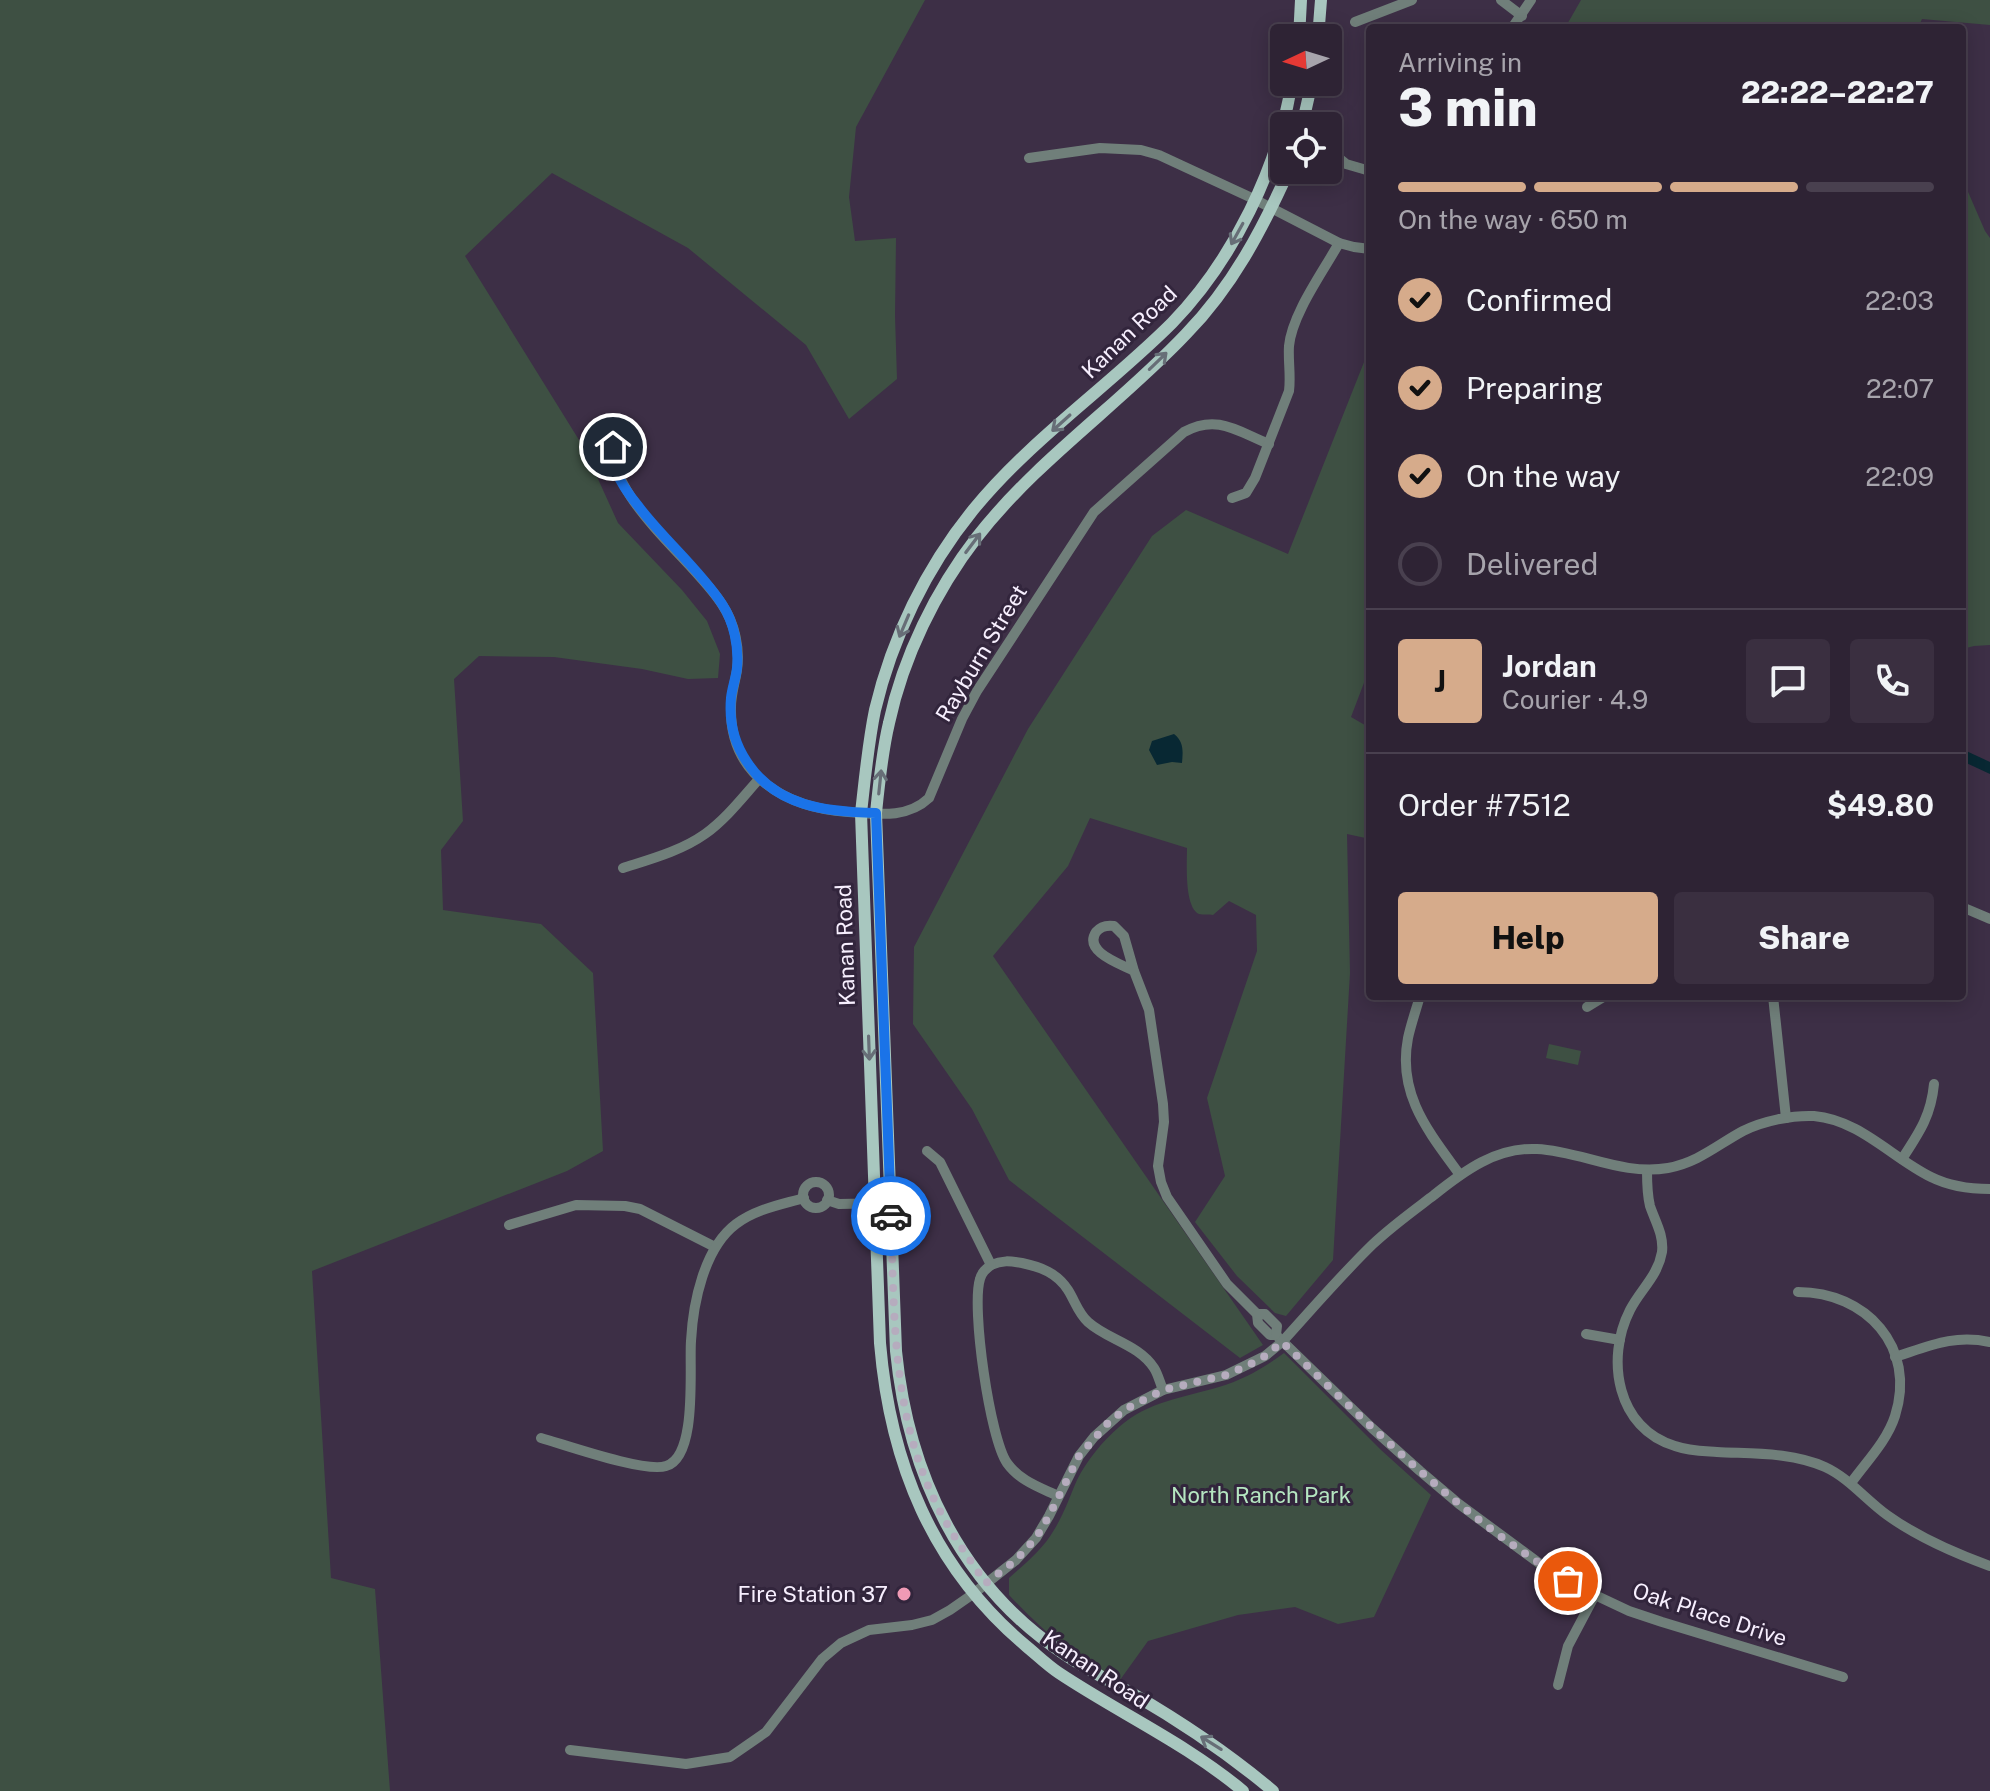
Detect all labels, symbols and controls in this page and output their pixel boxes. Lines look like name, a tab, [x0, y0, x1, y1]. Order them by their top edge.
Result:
north arrow	[1270, 24, 1342, 96]
map controls	[1270, 24, 1342, 184]
text: Arriving in	[1398, 47, 1522, 78]
text: 22:22–22:27	[1741, 74, 1934, 110]
text: 3 min	[1398, 77, 1538, 138]
button: locate	[1270, 112, 1342, 184]
text: On the way · 650 m	[1398, 204, 1628, 235]
one-way arrow	[1229, 221, 1245, 245]
icon: check	[1398, 278, 1442, 322]
street label: Kanan Road	[1076, 280, 1182, 384]
text: Confirmed	[1466, 282, 1612, 318]
text: 22:03	[1865, 285, 1934, 316]
one-way arrow	[1148, 352, 1168, 371]
icon: check	[1398, 366, 1442, 410]
text: Preparing	[1466, 370, 1603, 406]
text: 22:07	[1866, 373, 1934, 404]
pin	[579, 413, 647, 481]
one-way arrow	[1052, 413, 1072, 431]
icon: home	[591, 425, 635, 469]
icon: check	[1398, 454, 1442, 498]
text: On the way	[1466, 458, 1620, 494]
text: 22:09	[1865, 461, 1934, 492]
one-way arrow	[964, 533, 981, 554]
text: Delivered	[1466, 546, 1598, 582]
street label: Rayburn Street	[930, 580, 1032, 726]
one-way arrow	[895, 613, 910, 638]
button: chat	[1746, 639, 1830, 723]
button: phone	[1850, 639, 1934, 723]
text: Jordan	[1502, 648, 1597, 684]
text: J	[1434, 663, 1446, 699]
text: Courier · 4.9	[1502, 684, 1648, 715]
one-way arrow	[872, 769, 887, 796]
text: Order #7512	[1398, 787, 1571, 823]
text: $49.80	[1827, 787, 1934, 823]
street label: Kanan Road	[830, 884, 860, 1006]
button: Help	[1398, 892, 1658, 984]
button: Share	[1674, 892, 1934, 984]
one-way arrow	[861, 1034, 876, 1061]
courier	[851, 1176, 931, 1256]
icon: car	[869, 1194, 913, 1238]
park label: North Ranch Park	[1171, 1482, 1351, 1508]
pin	[1534, 1547, 1602, 1615]
icon: bag	[1546, 1559, 1590, 1603]
street label: Oak Place Drive	[1630, 1577, 1790, 1651]
place label: Fire Station 37	[738, 1581, 888, 1607]
marker: Fire Station 37	[895, 1585, 913, 1603]
street label: Kanan Road	[1038, 1624, 1154, 1714]
one-way arrow	[1201, 1735, 1223, 1751]

